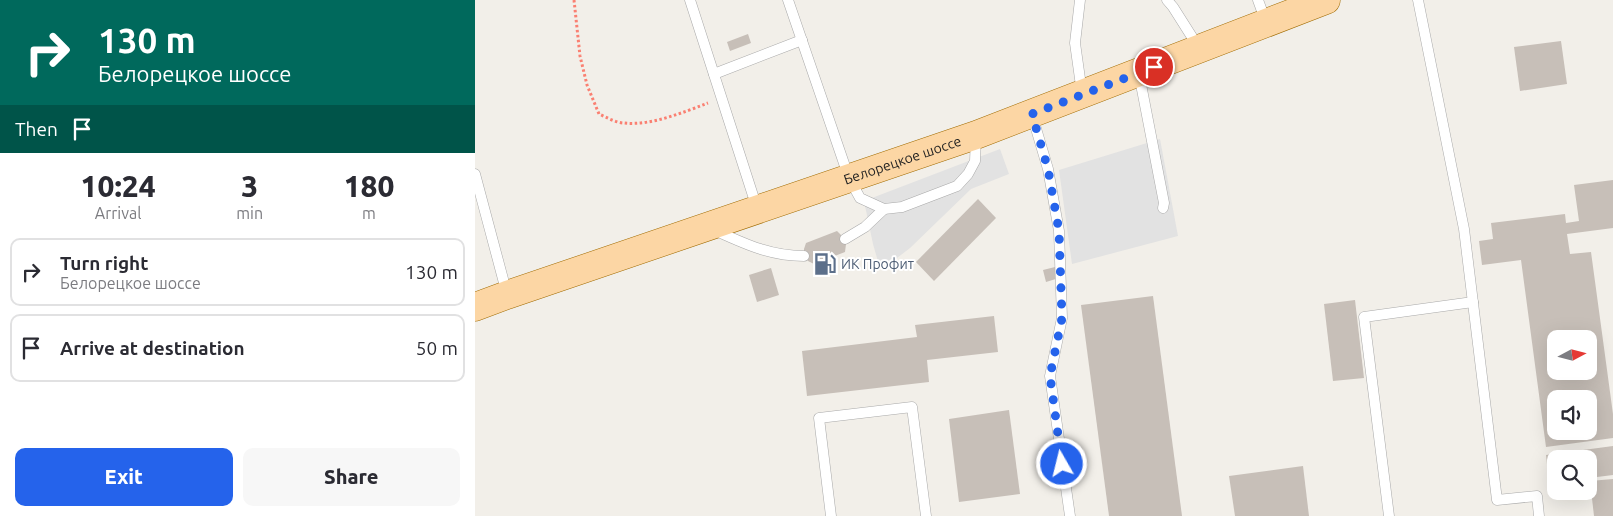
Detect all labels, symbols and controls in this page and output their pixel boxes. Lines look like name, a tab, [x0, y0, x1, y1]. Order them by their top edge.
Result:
icon: right	[15, 20, 80, 85]
text: 130 m	[98, 20, 196, 60]
pin	[1133, 46, 1175, 88]
icon: arrive	[1140, 53, 1168, 81]
text: Белорецкое шоссе	[98, 61, 292, 86]
icon: arrive	[68, 115, 96, 143]
text: Then	[15, 118, 58, 140]
street label: Белорецкое шоссе	[842, 133, 963, 188]
text: 10:24	[81, 169, 156, 203]
text: 3	[241, 169, 258, 203]
text: 180	[344, 169, 394, 203]
text: Arrival	[95, 204, 141, 222]
text: min	[236, 204, 263, 222]
text: m	[362, 204, 376, 222]
fuel station icon: ИК Профит	[812, 251, 838, 277]
text: Turn right	[60, 252, 148, 274]
place label: ИК Профит	[841, 256, 914, 272]
icon: right	[17, 258, 45, 286]
text: 130 m	[405, 261, 458, 283]
text: Белорецкое шоссе	[60, 274, 201, 292]
north arrow	[1547, 330, 1597, 380]
map controls	[1547, 330, 1597, 500]
icon: arrive	[17, 334, 45, 362]
text: Arrive at destination	[60, 337, 245, 359]
text: 50 m	[416, 337, 458, 359]
button: sound	[1547, 390, 1597, 440]
position arrow	[1035, 437, 1087, 489]
button: Exit	[15, 448, 233, 506]
button: Share	[243, 448, 460, 506]
button: search	[1547, 450, 1597, 500]

